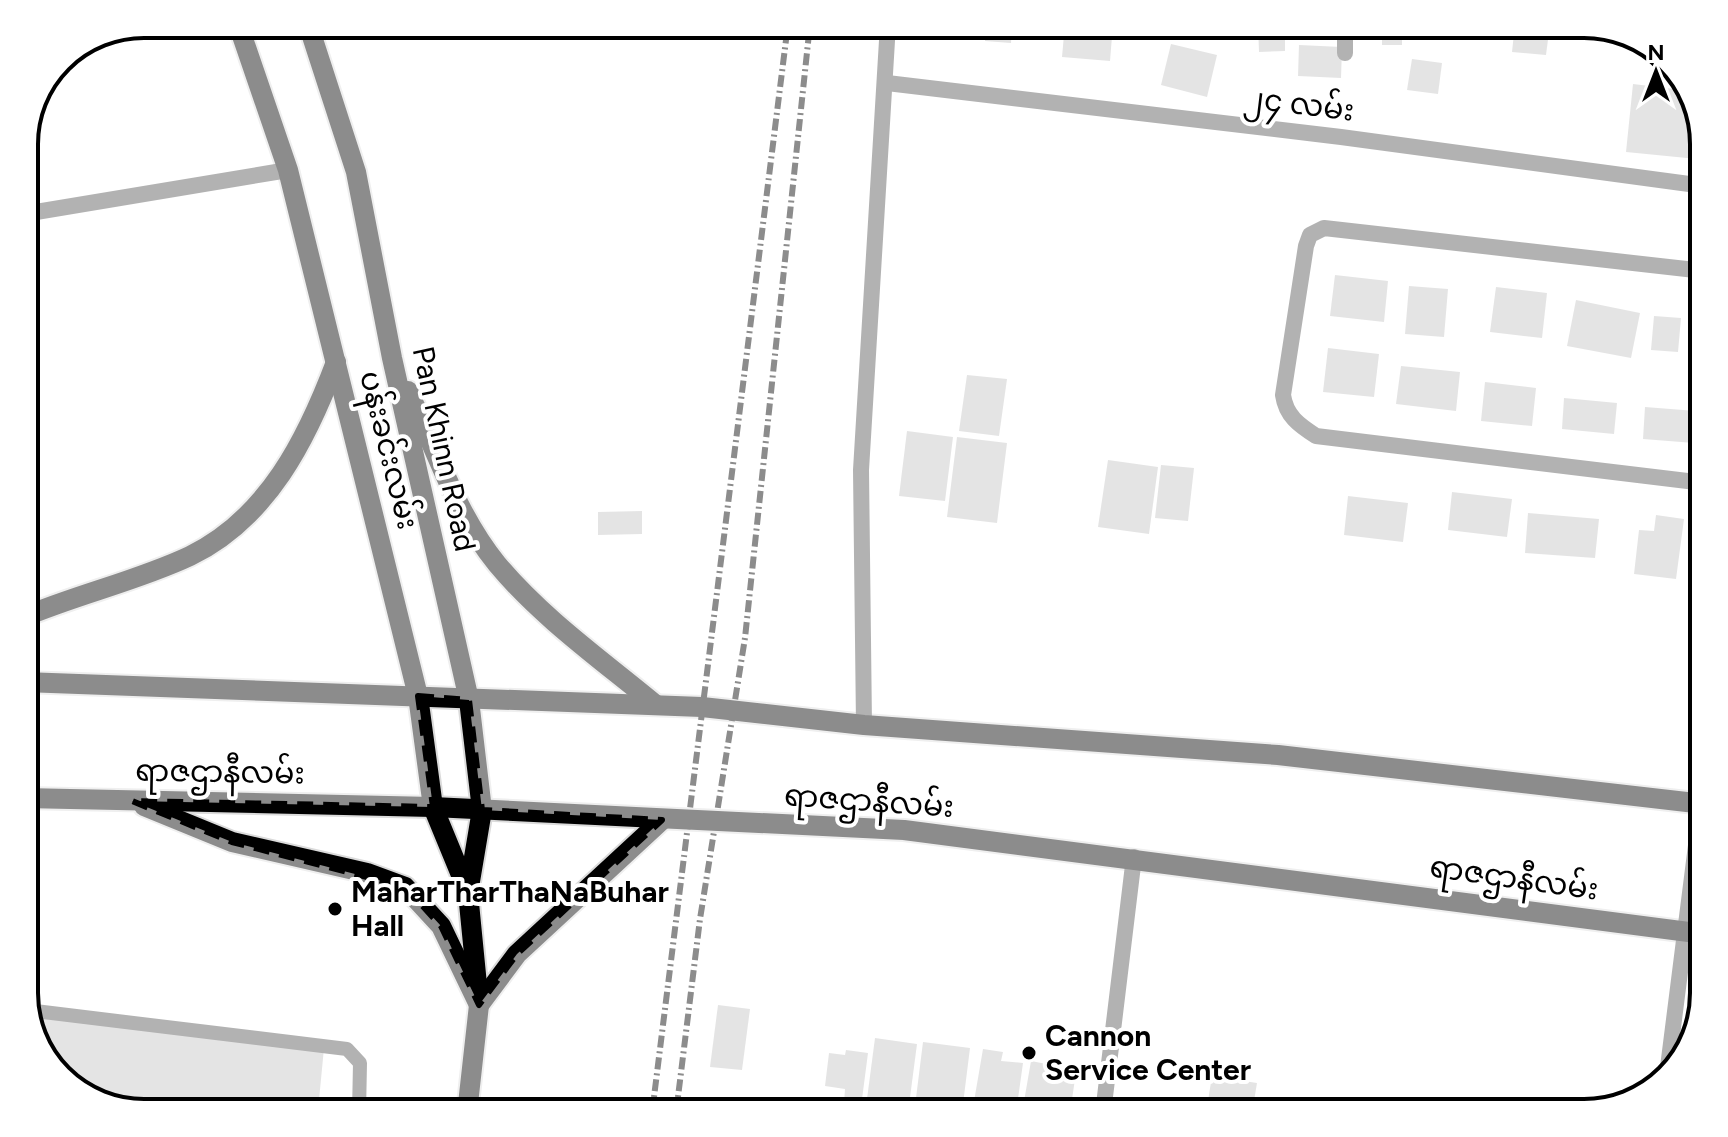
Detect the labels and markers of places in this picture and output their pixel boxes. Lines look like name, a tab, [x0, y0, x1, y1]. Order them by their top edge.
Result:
place label: MaharTharThaNaBuhar Hall	[351, 873, 669, 944]
marker: MaharTharThaNaBuhar Hall	[326, 900, 344, 918]
place label: Cannon Service Center	[1045, 1017, 1251, 1088]
marker: Cannon Service Center	[1020, 1044, 1038, 1062]

